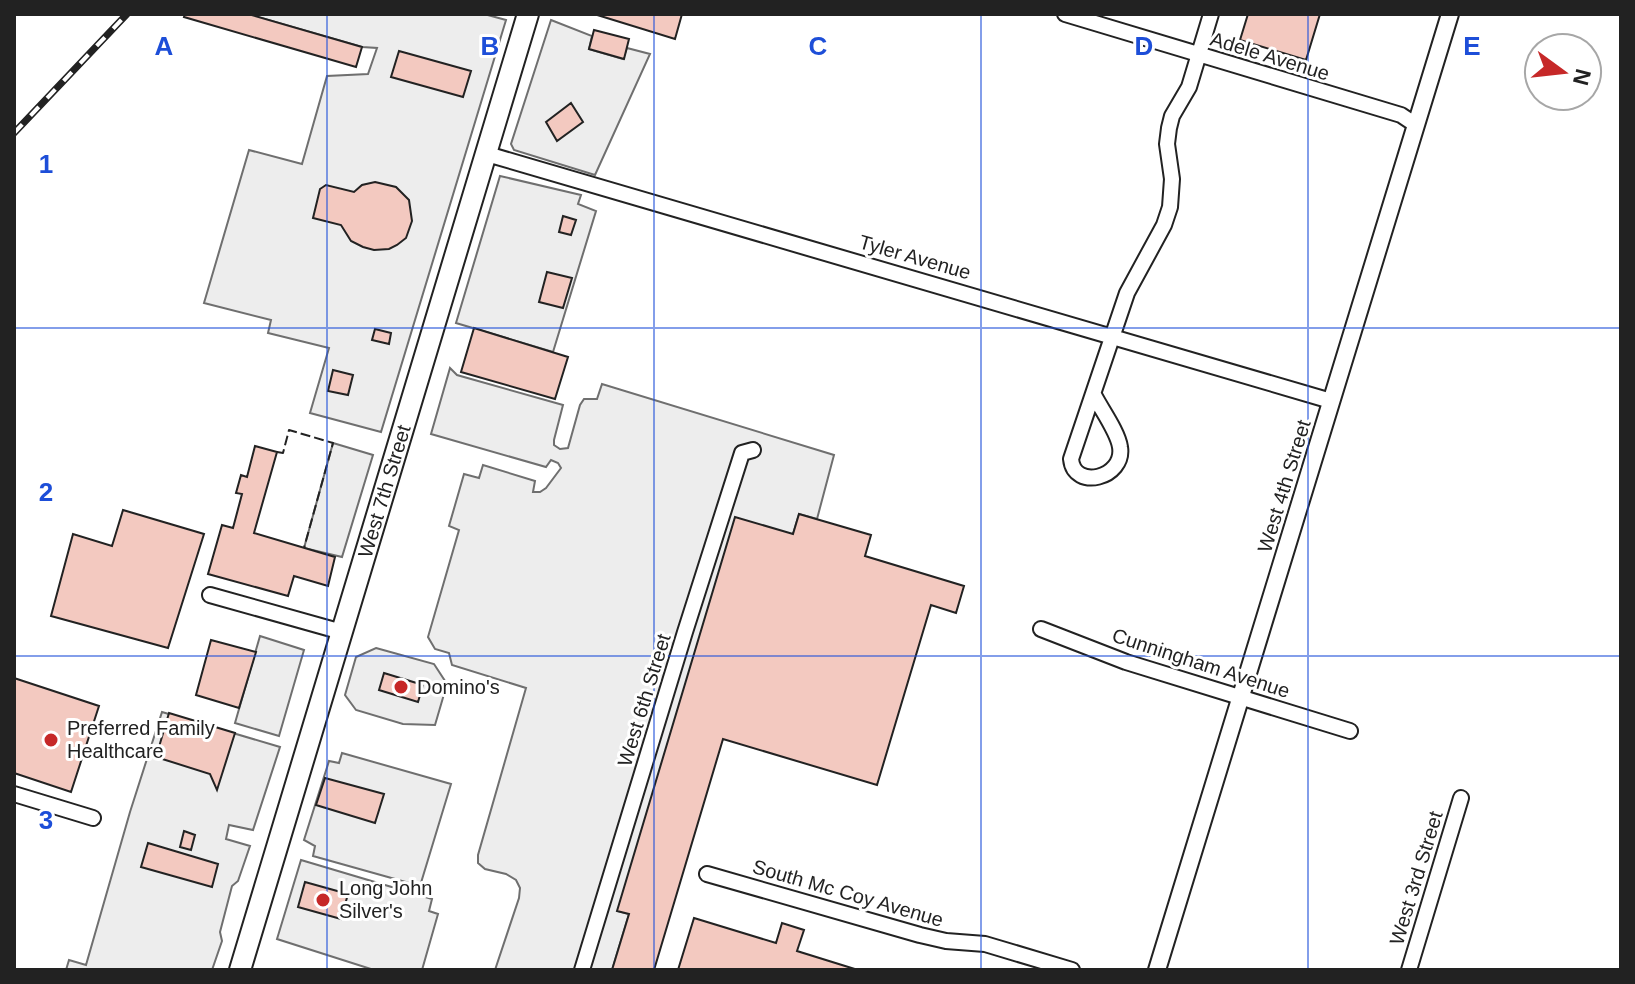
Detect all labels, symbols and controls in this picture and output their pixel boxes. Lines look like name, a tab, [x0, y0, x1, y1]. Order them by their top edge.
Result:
street label: Adele Avenue	[1208, 27, 1332, 85]
text: A	[155, 31, 174, 61]
text: B	[481, 31, 499, 61]
text: C	[809, 31, 828, 61]
text: D	[1135, 31, 1153, 61]
text: E	[1463, 31, 1481, 61]
north arrow	[1523, 32, 1603, 112]
text: N	[1568, 66, 1596, 88]
text: 1	[39, 149, 53, 179]
street label: Tyler Avenue	[857, 231, 973, 283]
street label: West 4th Street	[1253, 417, 1315, 555]
street label: West 7th Street	[354, 422, 415, 560]
text: 2	[39, 477, 53, 507]
street label: Cunningham Avenue	[1109, 624, 1293, 702]
street label: West 6th Street	[613, 631, 675, 769]
place label: Domino's	[417, 676, 500, 698]
marker: Domino's	[392, 678, 410, 696]
place label: Preferred Family Healthcare	[67, 717, 215, 762]
marker: Preferred Family Healthcare	[42, 731, 60, 749]
text: 3	[39, 805, 53, 835]
street label: West 3rd Street	[1385, 808, 1447, 947]
street label: South Mc Coy Avenue	[750, 855, 946, 931]
place label: Long John Silver's	[339, 877, 432, 922]
marker: Long John Silver's	[314, 891, 332, 909]

